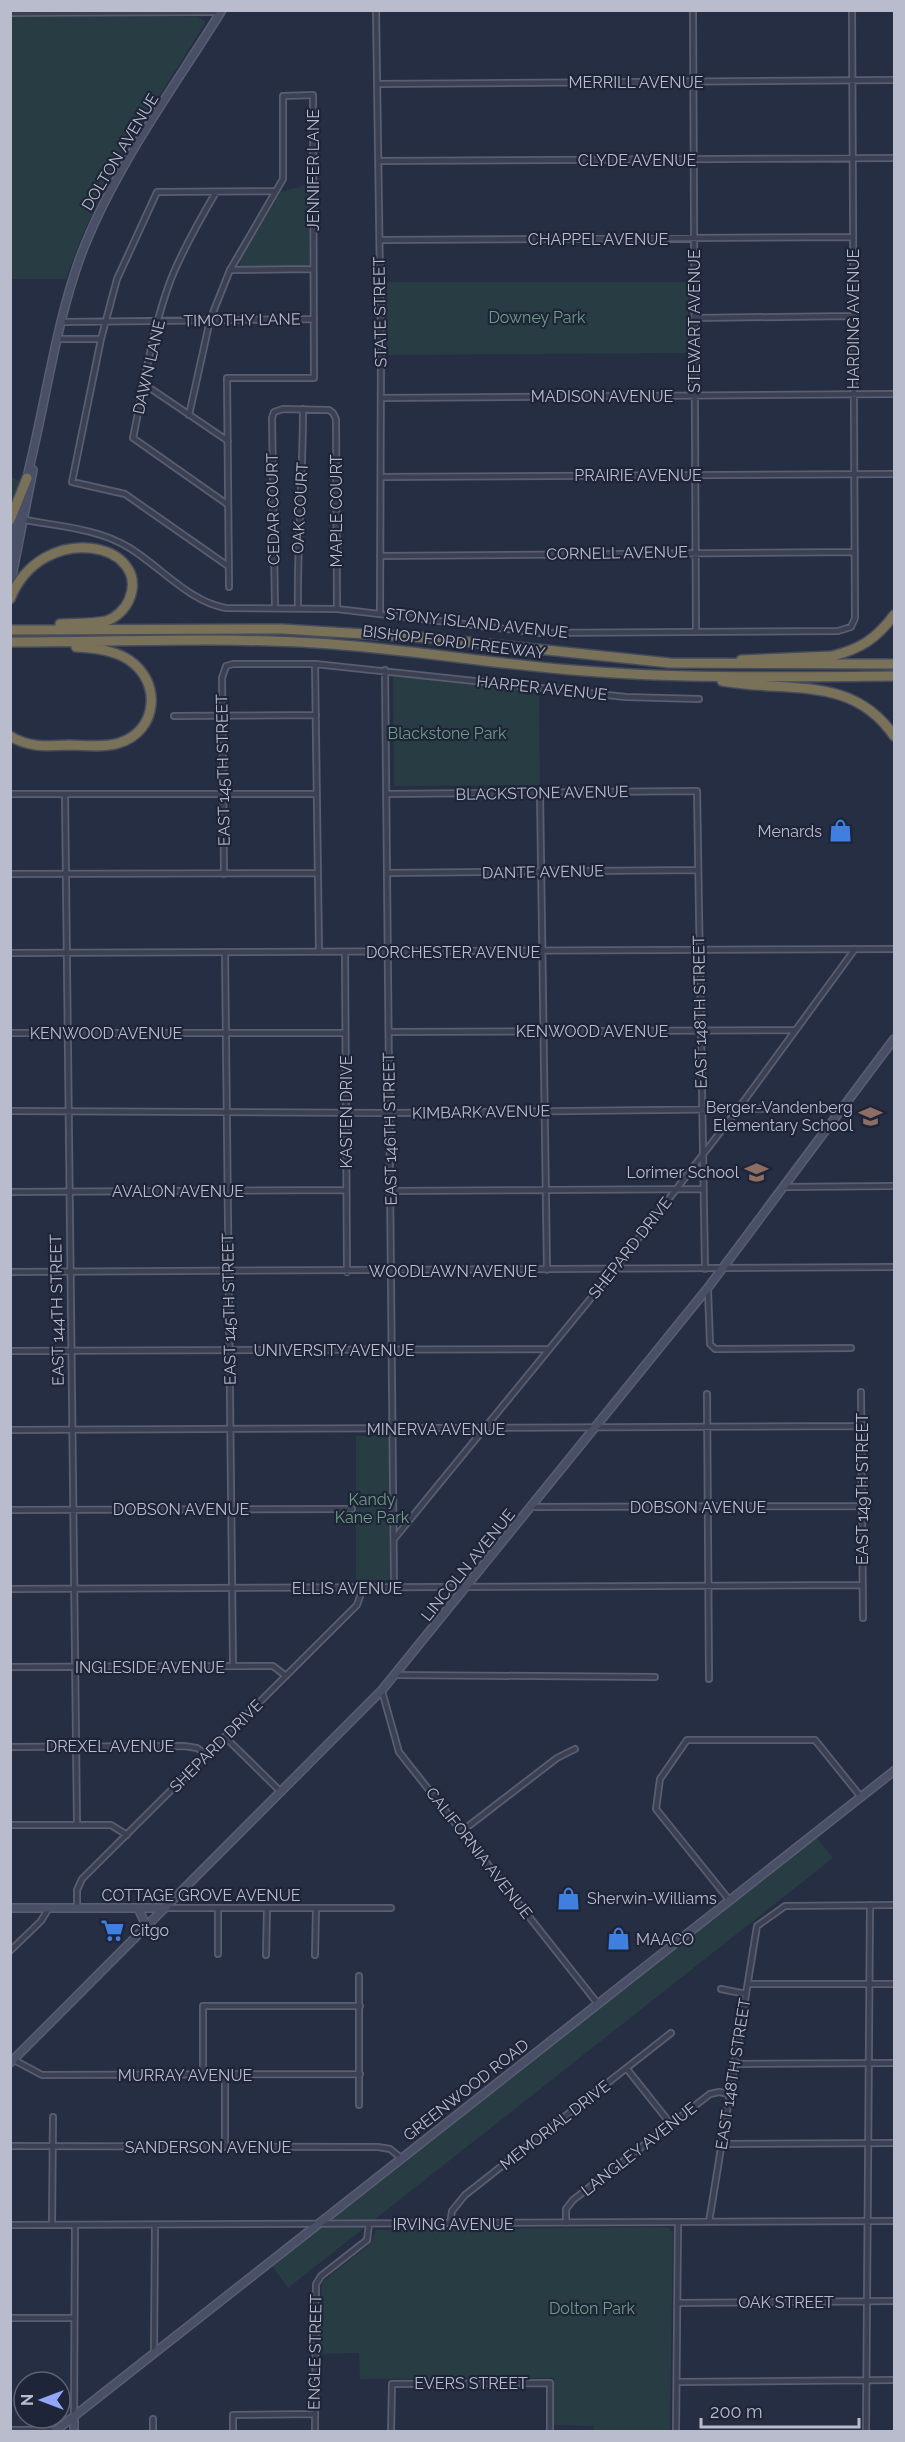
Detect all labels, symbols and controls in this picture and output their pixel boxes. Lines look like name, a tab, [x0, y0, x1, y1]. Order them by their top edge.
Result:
street label: MERRILL AVENUE	[568, 73, 704, 92]
street label: DOLTON AVENUE	[78, 90, 163, 214]
street label: JENNIFER LANE	[304, 109, 323, 231]
street label: CLYDE AVENUE	[578, 151, 696, 170]
street label: CHAPPEL AVENUE	[528, 230, 668, 249]
street label: HARDING AVENUE	[844, 248, 863, 389]
street label: STEWART AVENUE	[685, 249, 704, 393]
street label: STATE STREET	[370, 256, 390, 368]
park label: Downey Park	[488, 308, 586, 327]
street label: TIMOTHY LANE	[183, 309, 301, 331]
street label: DAWN LANE	[129, 318, 169, 416]
street label: MADISON AVENUE	[531, 387, 674, 406]
street label: CEDAR COURT	[263, 453, 283, 565]
street label: MAPLE COURT	[327, 454, 346, 568]
street label: OAK COURT	[288, 462, 312, 554]
street label: PRAIRIE AVENUE	[574, 466, 702, 485]
street label: CORNELL AVENUE	[546, 542, 688, 564]
street label: STONY ISLAND AVENUE	[385, 604, 569, 642]
street label: BISHOP FORD FREEWAY	[361, 621, 547, 663]
street label: HARPER AVENUE	[476, 672, 609, 704]
street label: EAST 145TH STREET	[212, 694, 234, 846]
park label: Blackstone Park	[388, 724, 507, 743]
street label: BLACKSTONE AVENUE	[455, 782, 629, 804]
shop icon: Menards	[827, 818, 853, 844]
place label: Menards	[758, 822, 822, 841]
street label: DANTE AVENUE	[482, 861, 604, 883]
street label: EAST 148TH STREET	[689, 935, 711, 1089]
street label: DORCHESTER AVENUE	[366, 943, 540, 962]
street label: KENWOOD AVENUE	[516, 1022, 668, 1041]
street label: KENWOOD AVENUE	[30, 1024, 182, 1043]
street label: EAST 146TH STREET	[379, 1052, 401, 1206]
street label: KASTEN DRIVE	[337, 1055, 356, 1169]
place label: Berger-Vandenberg Elementary School	[706, 1098, 854, 1135]
street label: KIMBARK AVENUE	[412, 1101, 551, 1123]
school or university icon: Berger-Vandenberg Elementary School	[858, 1103, 884, 1129]
school or university icon: Lorimer School	[744, 1159, 770, 1185]
place label: Lorimer School	[627, 1163, 740, 1182]
street label: AVALON AVENUE	[112, 1182, 244, 1201]
street label: SHEPARD DRIVE	[584, 1193, 676, 1303]
street label: EAST 145TH STREET	[218, 1233, 240, 1385]
street label: EAST 144TH STREET	[46, 1234, 68, 1386]
street label: WOODLAWN AVENUE	[369, 1262, 537, 1281]
street label: UNIVERSITY AVENUE	[254, 1341, 415, 1360]
street label: EAST 149TH STREET	[853, 1413, 872, 1565]
street label: MINERVA AVENUE	[367, 1420, 506, 1439]
park label: Kandy Kane Park	[335, 1490, 410, 1527]
street label: DOBSON AVENUE	[630, 1498, 766, 1517]
street label: DOBSON AVENUE	[113, 1500, 249, 1519]
street label: LINCOLN AVENUE	[417, 1505, 519, 1625]
street label: ELLIS AVENUE	[292, 1579, 402, 1598]
street label: INGLESIDE AVENUE	[75, 1658, 225, 1677]
street label: SHEPARD DRIVE	[166, 1695, 267, 1796]
street label: DREXEL AVENUE	[46, 1737, 175, 1756]
street label: CALIFORNIA AVENUE	[422, 1784, 536, 1923]
shop icon: Sherwin-Williams	[556, 1885, 582, 1911]
street label: COTTAGE GROVE AVENUE	[102, 1886, 301, 1905]
place label: Sherwin-Williams	[587, 1889, 717, 1908]
supermarket icon: Citgo	[99, 1917, 125, 1943]
place label: Citgo	[130, 1921, 169, 1940]
shop icon: MAACO	[605, 1926, 631, 1952]
place label: MAACO	[636, 1930, 694, 1949]
street label: EAST 148TH STREET	[712, 1997, 754, 2151]
street label: GREENWOOD ROAD	[399, 2035, 533, 2145]
street label: MURRAY AVENUE	[118, 2066, 253, 2085]
street label: MEMORIAL DRIVE	[496, 2076, 614, 2174]
street label: LANGLEY AVENUE	[578, 2098, 701, 2200]
street label: SANDERSON AVENUE	[125, 2138, 292, 2157]
street label: IRVING AVENUE	[393, 2215, 514, 2234]
street label: OAK STREET	[738, 2293, 834, 2312]
street label: ENGLE STREET	[304, 2294, 326, 2410]
park label: Dolton Park	[549, 2299, 636, 2318]
north arrow	[12, 2370, 72, 2430]
street label: EVERS STREET	[414, 2374, 528, 2393]
scale bar	[701, 2391, 858, 2429]
text: N	[18, 2394, 37, 2406]
text: 200 m	[710, 2401, 763, 2422]

